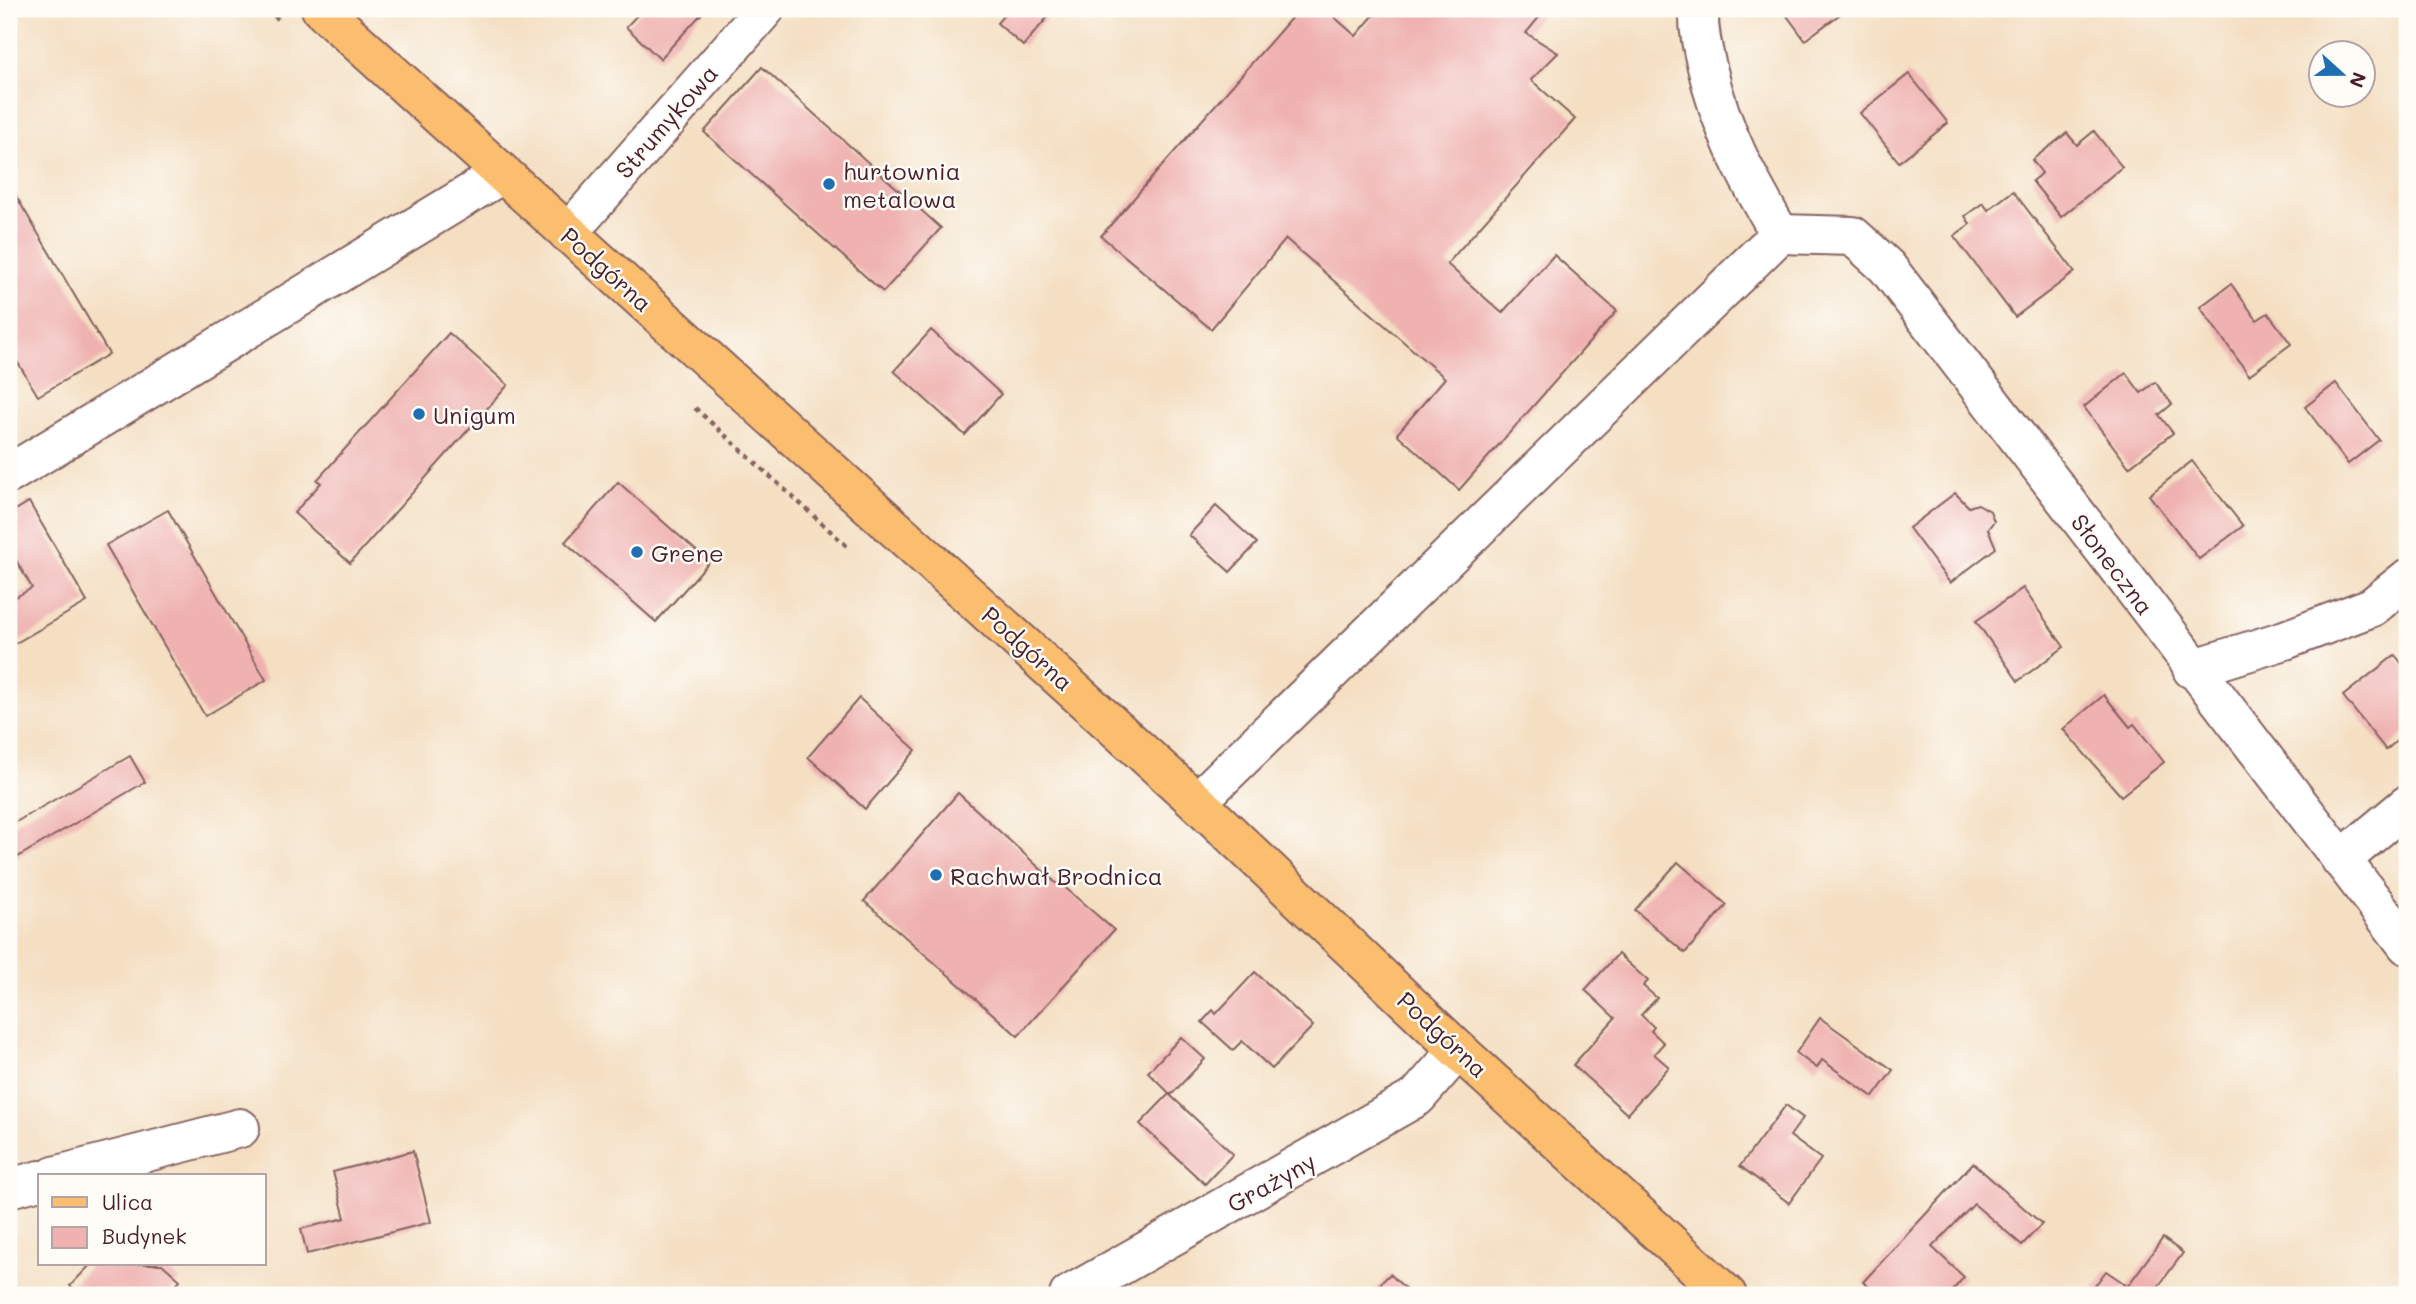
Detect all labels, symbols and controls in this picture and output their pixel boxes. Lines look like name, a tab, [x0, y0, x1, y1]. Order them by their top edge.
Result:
north arrow	[2308, 38, 2378, 108]
street label: Strumykowa	[608, 57, 724, 185]
text: N	[2344, 69, 2373, 91]
place label: hurtownia metalowa	[843, 155, 961, 214]
marker: hurtownia metalowa	[821, 176, 837, 192]
street label: Podgórna	[555, 220, 659, 318]
place label: Unigum	[433, 399, 516, 430]
marker: Unigum	[411, 406, 427, 422]
street label: Słoneczna	[2065, 507, 2161, 621]
place label: Grene	[651, 537, 724, 568]
marker: Grene	[629, 544, 645, 560]
street label: Podgórna	[976, 599, 1080, 697]
place label: Rachwał Brodnica	[950, 860, 1163, 891]
marker: Rachwał Brodnica	[928, 867, 944, 883]
street label: Podgórna	[1391, 984, 1495, 1084]
street label: Grażyny	[1221, 1145, 1321, 1219]
legend	[38, 1174, 266, 1266]
text: Ulica	[102, 1188, 153, 1215]
text: Budynek	[102, 1222, 187, 1249]

